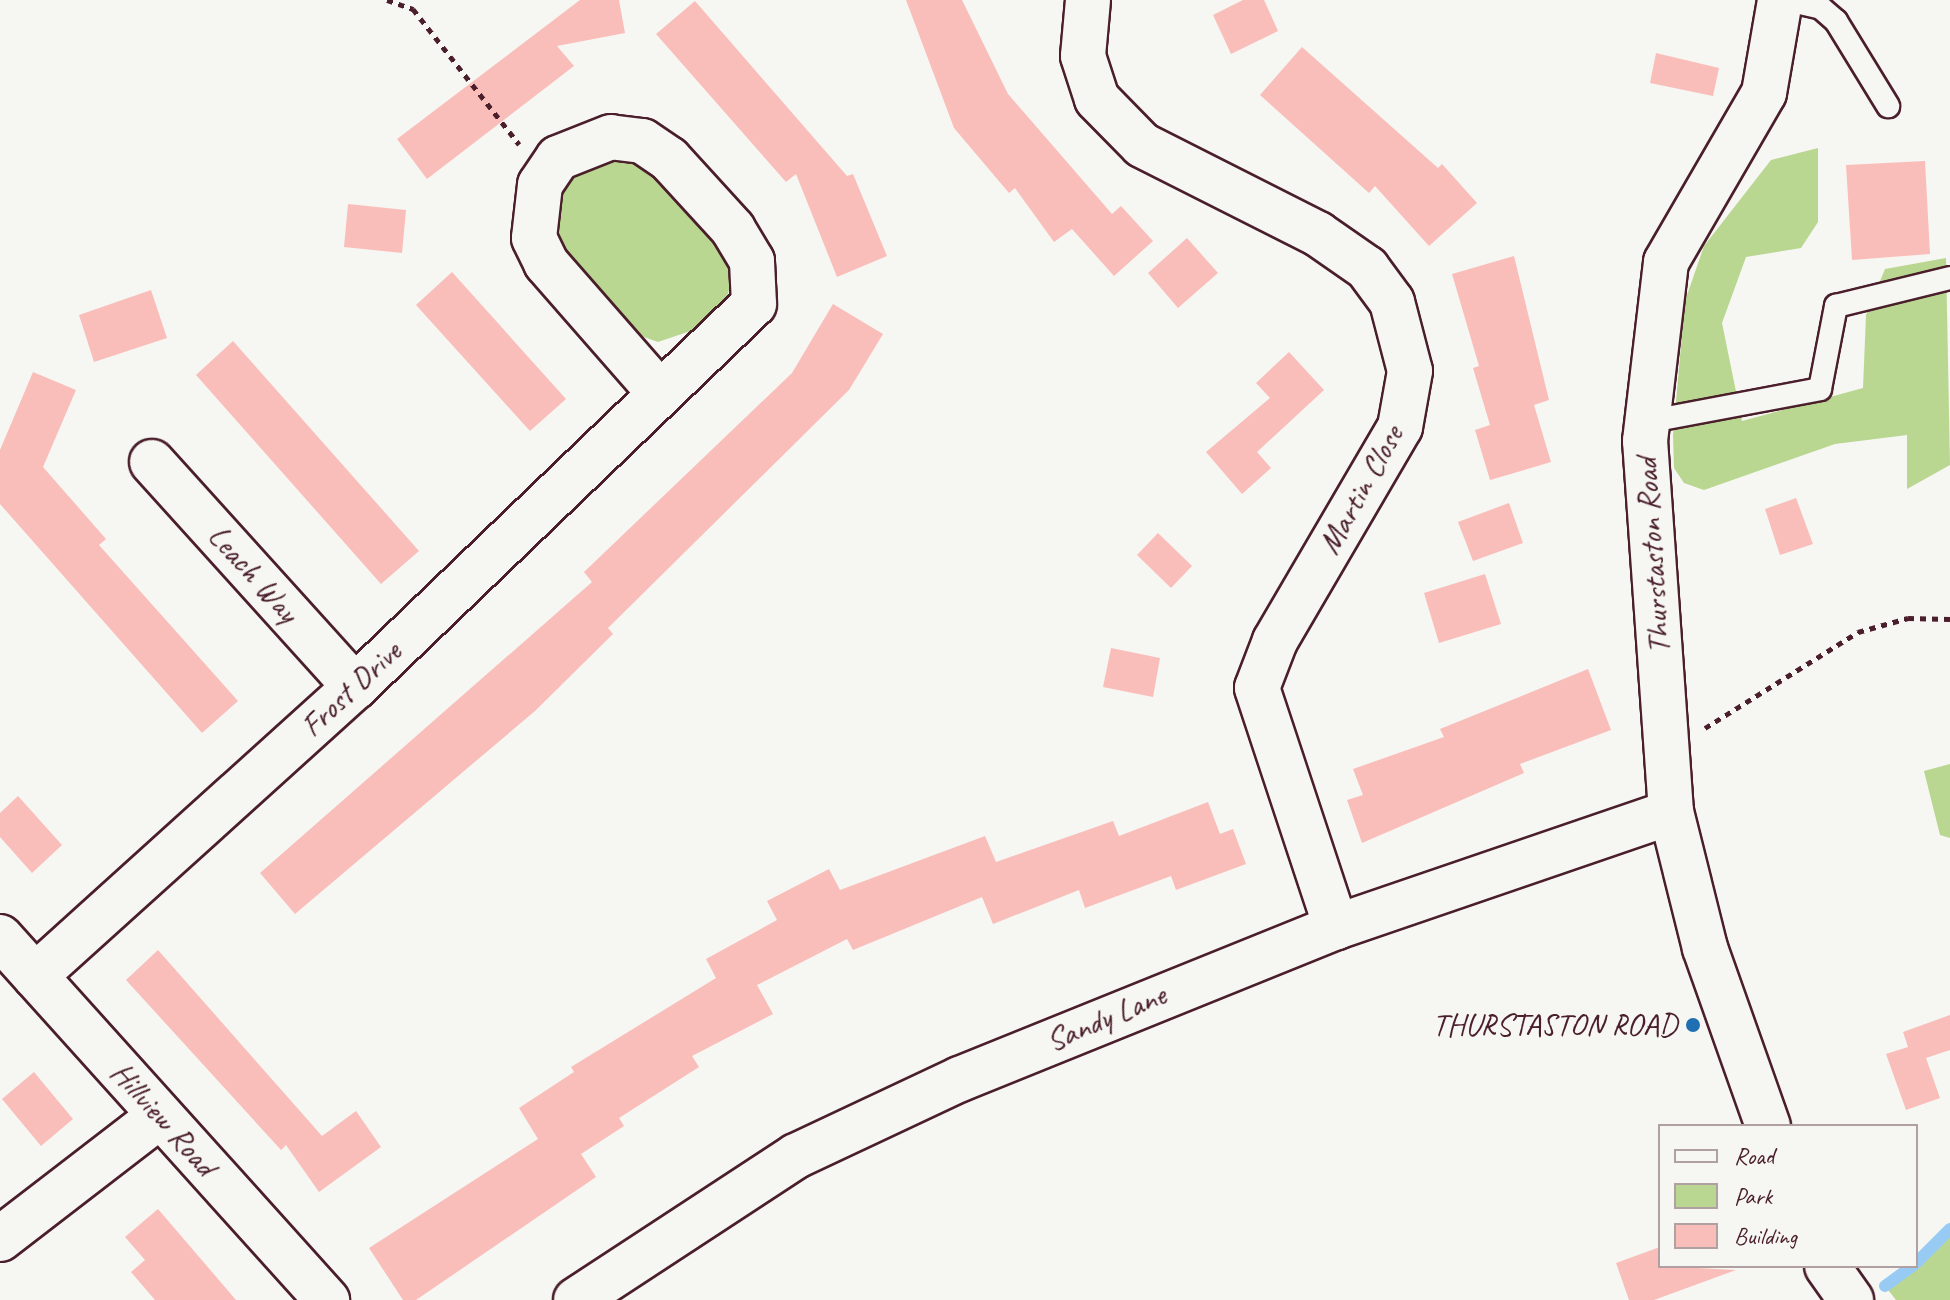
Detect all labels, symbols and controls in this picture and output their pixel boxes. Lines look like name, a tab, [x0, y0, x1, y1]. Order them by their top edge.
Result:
street label: Martin Close	[1310, 419, 1412, 561]
street label: Thurstaston Road	[1627, 457, 1679, 655]
street label: Leach Way	[199, 517, 307, 631]
street label: Frost Drive	[293, 633, 409, 745]
street label: Sandy Lane	[1040, 975, 1172, 1061]
place label: THURSTASTON ROAD	[1431, 1006, 1677, 1044]
marker: THURSTASTON ROAD	[1684, 1016, 1702, 1034]
street label: Hillview Road	[102, 1054, 224, 1184]
legend	[1658, 1124, 1918, 1268]
text: Road	[1734, 1141, 1774, 1171]
text: Park	[1734, 1181, 1772, 1211]
text: Building	[1734, 1221, 1797, 1251]

